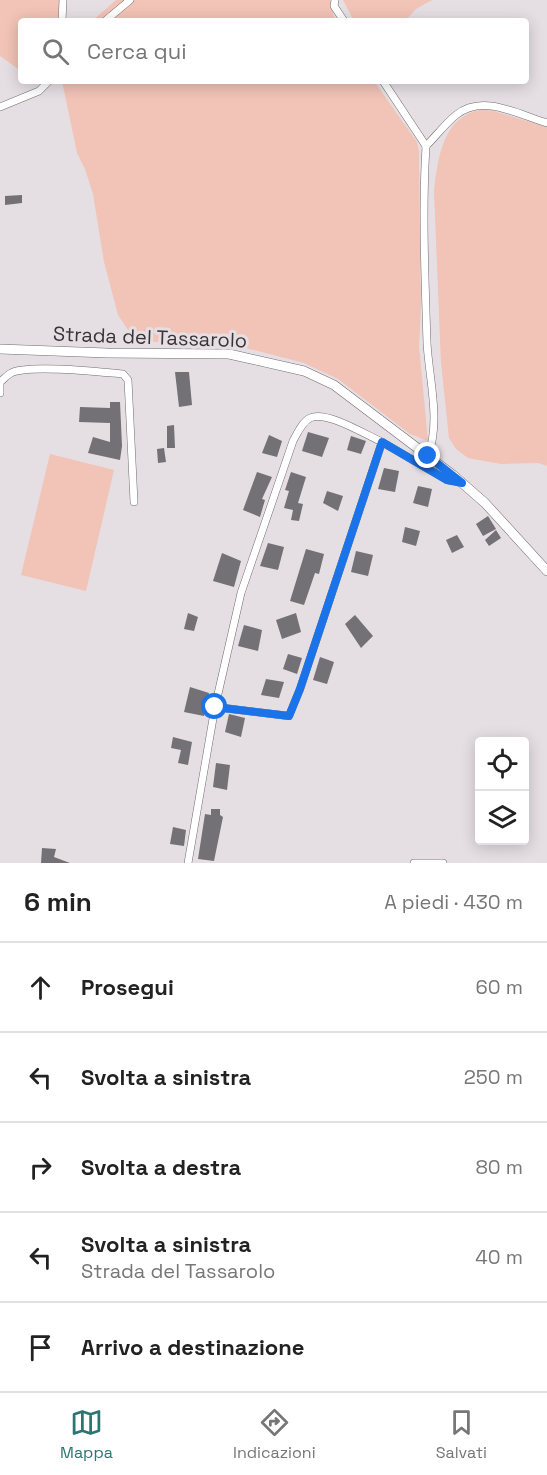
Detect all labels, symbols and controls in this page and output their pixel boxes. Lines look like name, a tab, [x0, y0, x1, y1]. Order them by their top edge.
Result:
search box	[18, 18, 529, 84]
icon: search	[39, 35, 72, 68]
text: Cerca qui	[87, 37, 187, 65]
street label: Strada del Tassarolo	[52, 321, 248, 353]
route end	[414, 442, 440, 468]
route start	[201, 693, 227, 719]
map controls	[475, 737, 529, 845]
button: locate	[475, 737, 529, 791]
button: layers	[475, 791, 529, 845]
text: 6 min	[24, 885, 92, 919]
text: A piedi · 430 m	[384, 889, 523, 915]
icon: ahead	[24, 971, 57, 1004]
text: Prosegui	[81, 973, 174, 1001]
text: 60 m	[476, 974, 523, 1000]
icon: left	[24, 1061, 57, 1094]
text: Svolta a sinistra	[81, 1063, 251, 1091]
text: 250 m	[464, 1064, 523, 1090]
icon: right	[24, 1151, 57, 1184]
text: Svolta a destra	[81, 1153, 241, 1181]
text: 80 m	[475, 1154, 523, 1180]
text: Svolta a sinistra	[81, 1230, 251, 1258]
icon: left	[24, 1241, 57, 1274]
text: 40 m	[475, 1244, 523, 1270]
text: Strada del Tassarolo	[81, 1258, 275, 1284]
icon: arrive	[24, 1331, 57, 1364]
text: Arrivo a destinazione	[81, 1333, 304, 1361]
tab: Mappa	[60, 1406, 113, 1463]
tab: Indicazioni	[233, 1406, 316, 1463]
tab: Salvati	[436, 1406, 487, 1463]

